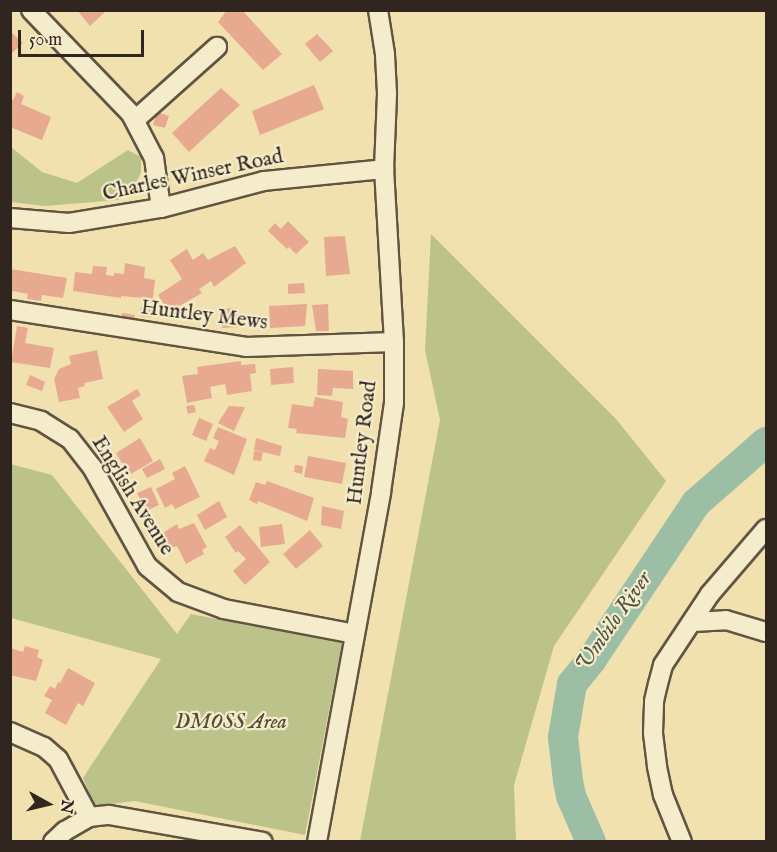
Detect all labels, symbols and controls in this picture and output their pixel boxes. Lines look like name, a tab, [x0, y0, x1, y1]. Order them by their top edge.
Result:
scale bar	[21, 18, 147, 56]
text: 50 m	[29, 29, 62, 52]
street label: Charles Winser Road	[100, 145, 286, 207]
street label: Huntley Mews	[139, 296, 269, 336]
street label: Huntley Road	[343, 380, 383, 506]
street label: English Avenue	[85, 432, 179, 560]
water label: Umbilo River	[570, 567, 658, 677]
park label: DMOSS Area	[175, 710, 287, 736]
north arrow	[18, 774, 78, 834]
text: N	[55, 798, 77, 815]

